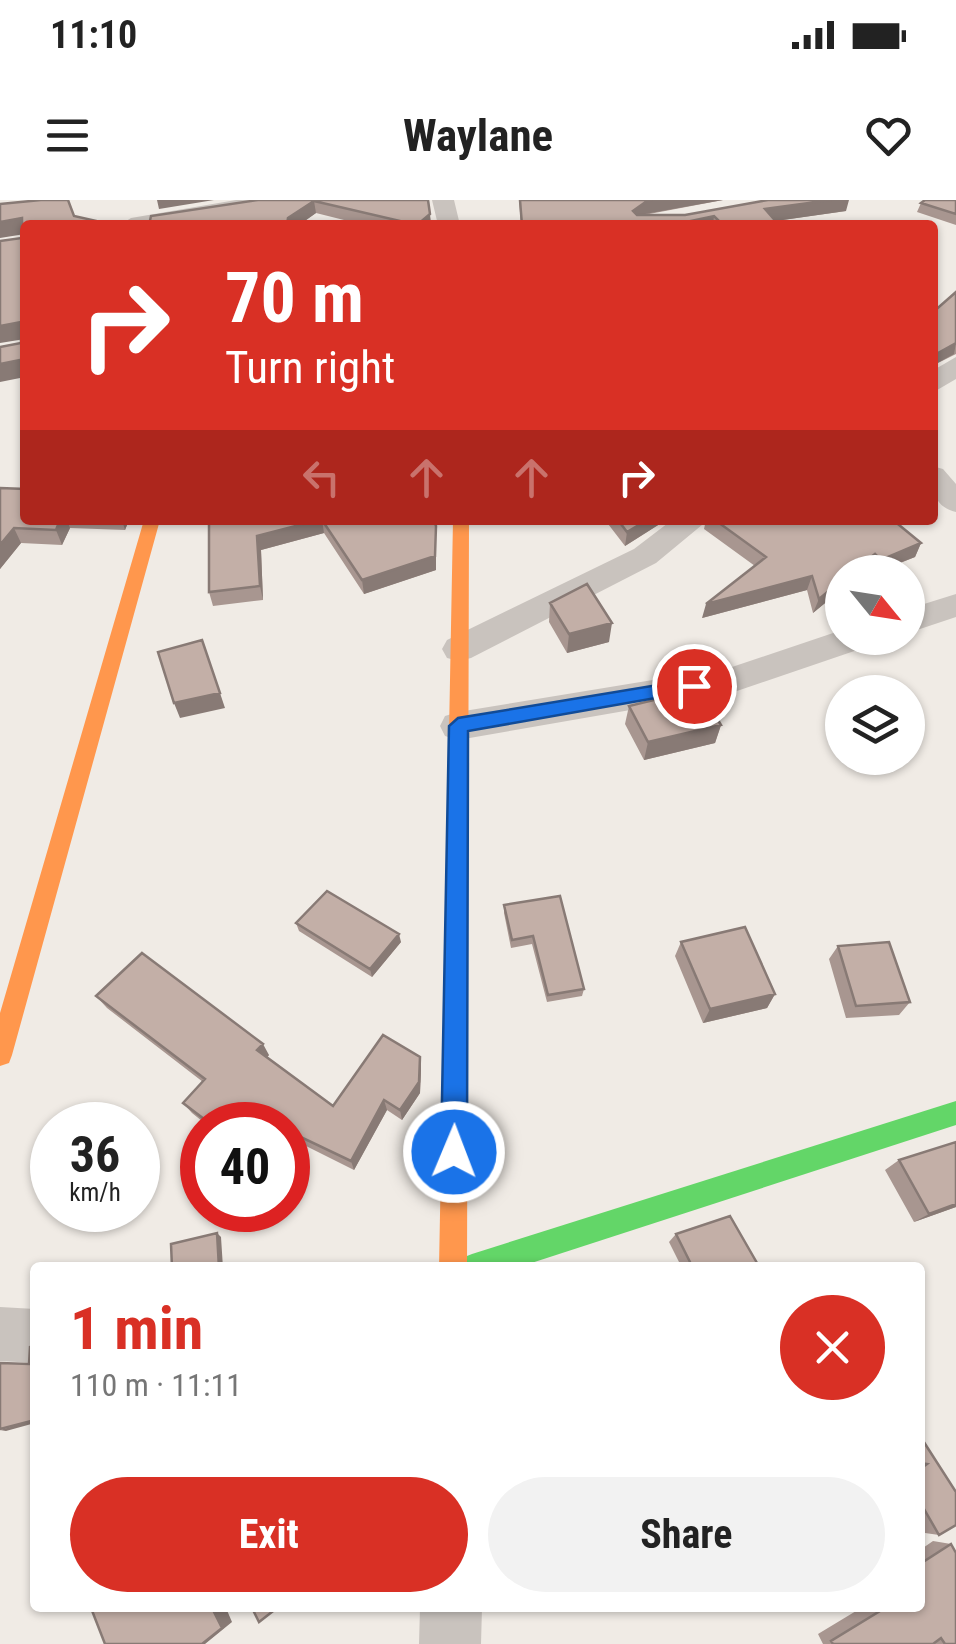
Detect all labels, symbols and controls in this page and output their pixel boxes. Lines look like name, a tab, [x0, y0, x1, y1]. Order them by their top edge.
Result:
text: 11:10	[50, 13, 137, 57]
icon: menu	[40, 108, 95, 163]
icon: heart	[861, 108, 916, 163]
text: Waylane	[403, 109, 553, 162]
text: 70 m	[225, 257, 364, 339]
icon: right	[60, 260, 190, 390]
text: Turn right	[225, 341, 395, 394]
icon: left	[294, 450, 349, 505]
icon: ahead	[399, 450, 454, 505]
icon: ahead	[504, 450, 559, 505]
icon: right	[609, 450, 664, 505]
north arrow	[825, 555, 925, 655]
map controls	[825, 555, 925, 775]
pin	[652, 644, 737, 729]
icon: arrive	[667, 659, 722, 714]
button: layers	[825, 675, 925, 775]
position arrow	[402, 1100, 506, 1204]
speed limit sign: 40	[180, 1102, 310, 1232]
text: 36	[70, 1126, 120, 1184]
text: km/h	[69, 1178, 121, 1207]
text: 1 min	[70, 1293, 203, 1364]
button: close	[780, 1295, 885, 1400]
text: 110 m · 11:11	[70, 1366, 242, 1404]
button: Exit	[70, 1477, 468, 1592]
button: Share	[488, 1477, 885, 1592]

